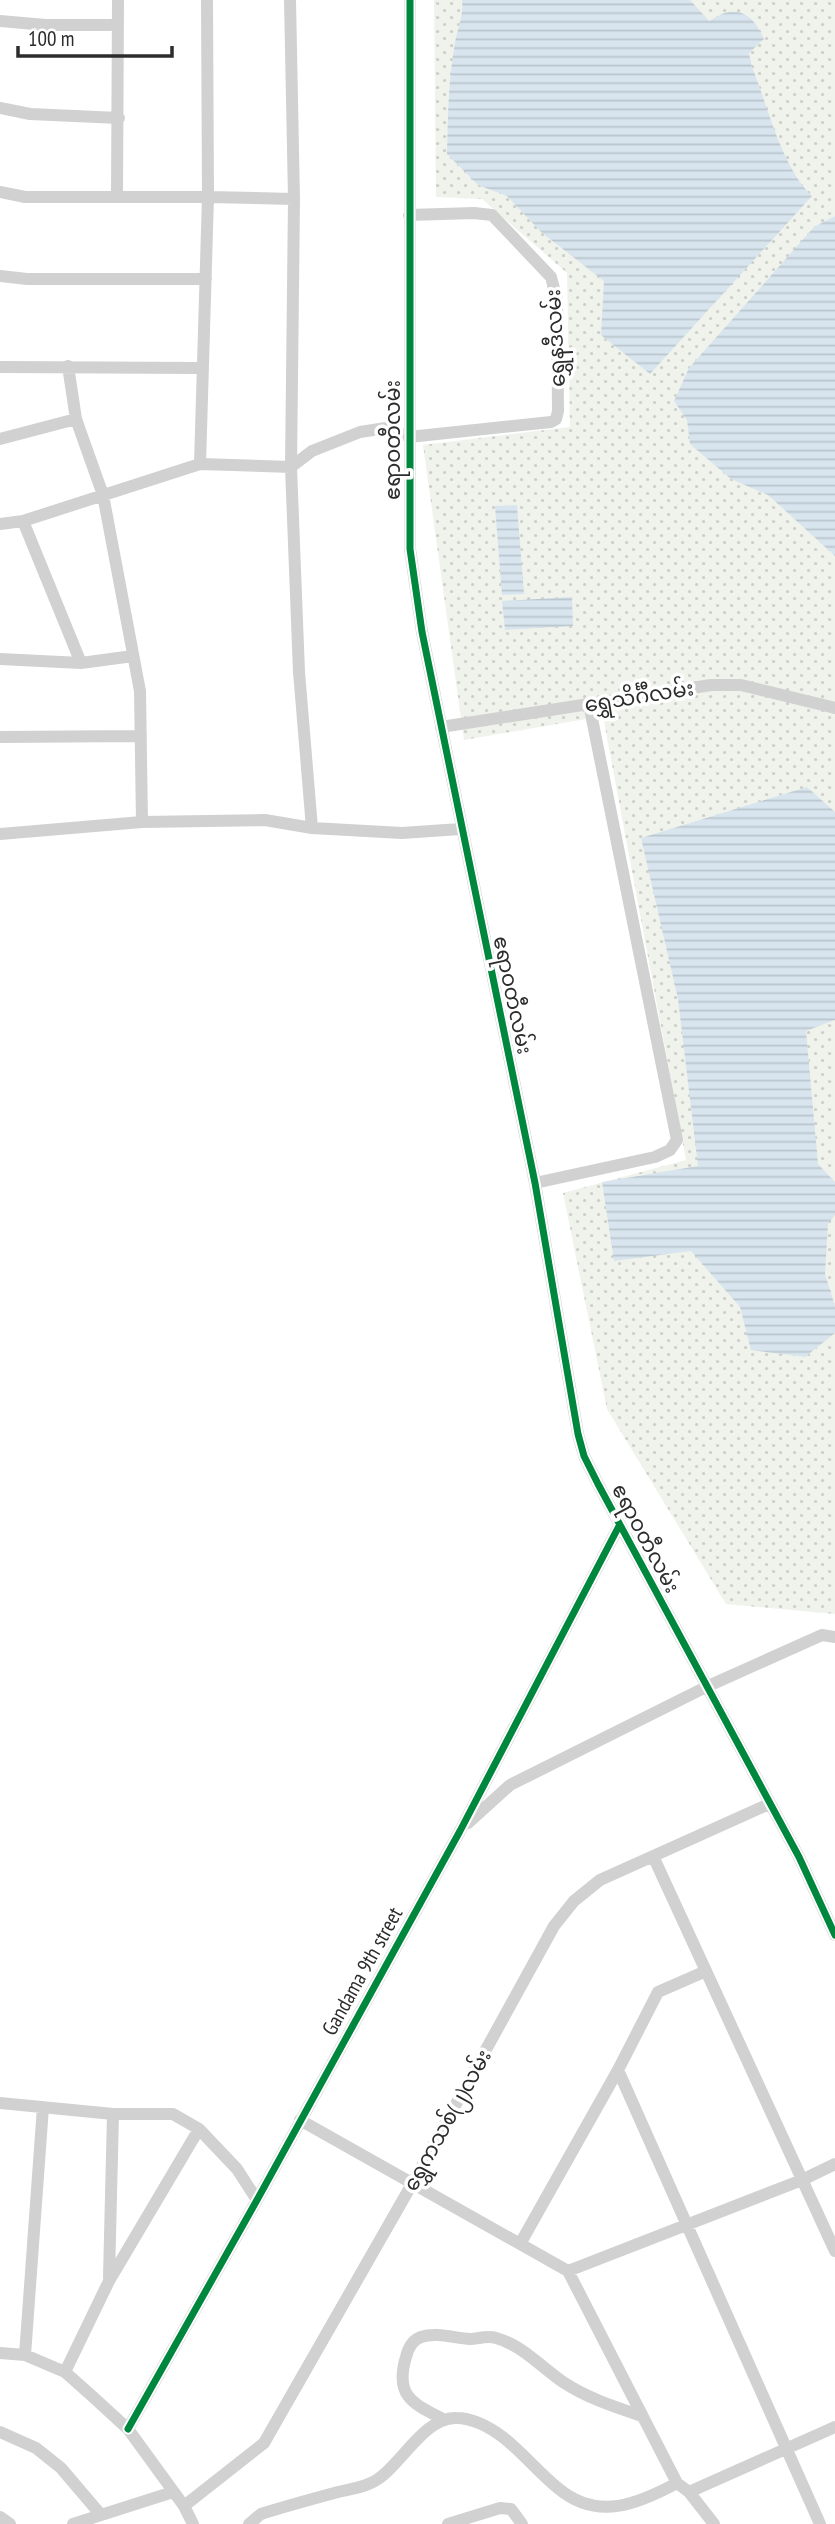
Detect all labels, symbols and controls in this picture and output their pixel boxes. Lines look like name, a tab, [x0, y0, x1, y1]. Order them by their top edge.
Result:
scale bar	[18, 14, 172, 58]
text: 100 m	[28, 25, 74, 52]
street label: ရွှေနဒီလမ်း	[537, 288, 575, 388]
street label: ဧရာဝတီလမ်း	[377, 380, 410, 500]
street label: ရွှေသိင်္ဂီလမ်း	[582, 672, 696, 722]
street label: ဧရာဝတီလမ်း	[483, 933, 541, 1057]
street label: ဧရာဝတီလမ်း	[602, 1478, 688, 1599]
street label: Gandama 9th street	[316, 1902, 408, 2040]
street label: ရွှေကသစ်(၂)လမ်း	[395, 2043, 501, 2198]

